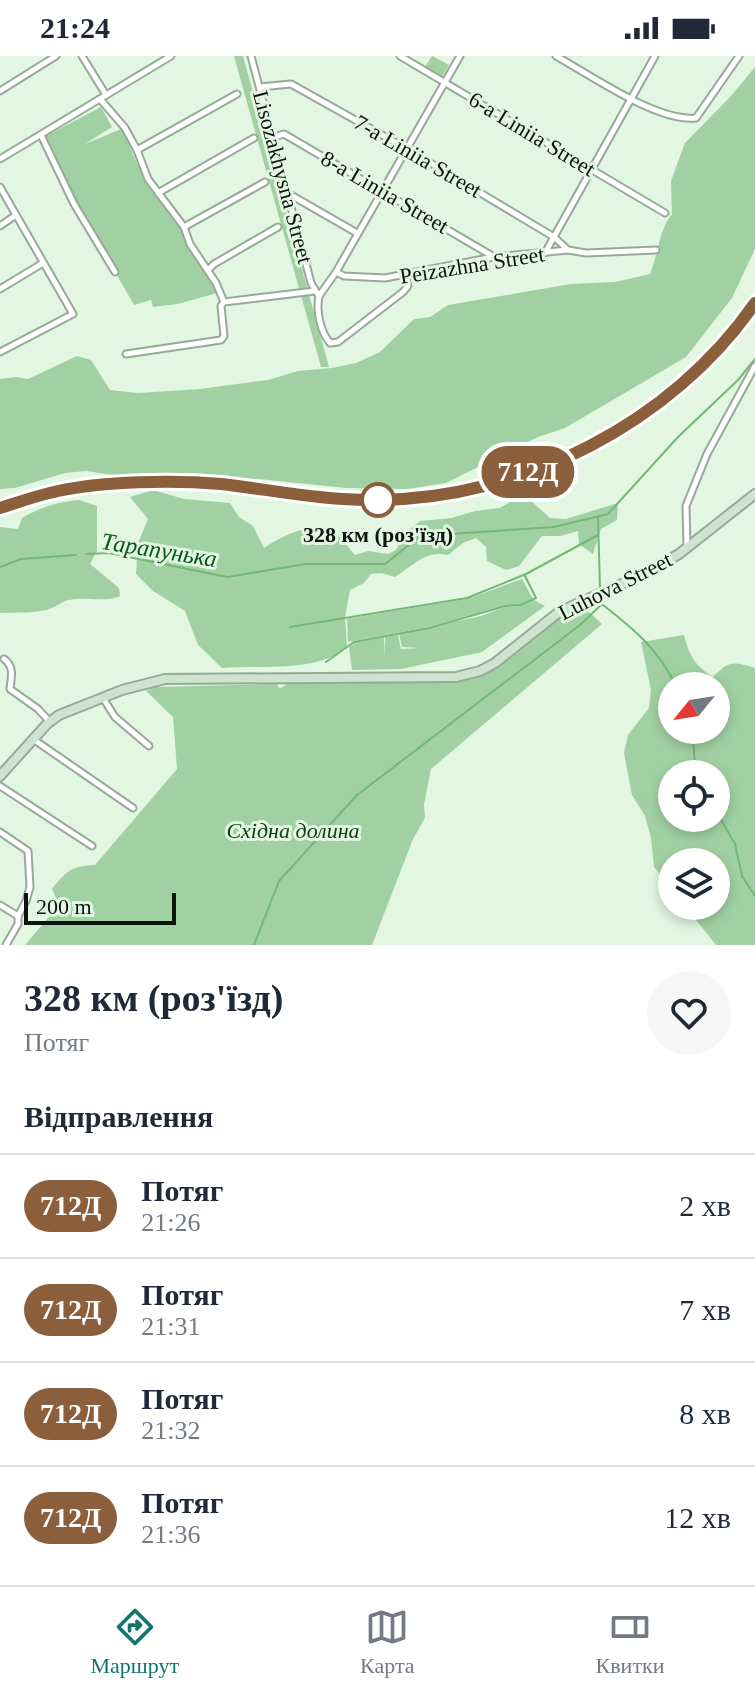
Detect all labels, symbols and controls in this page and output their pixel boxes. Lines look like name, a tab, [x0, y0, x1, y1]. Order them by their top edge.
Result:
text: 21:24	[40, 11, 110, 44]
street label: 6-a Liniia Street	[464, 86, 600, 182]
street label: Lisozakhysna Street	[248, 88, 318, 266]
street label: 7-a Liniia Street	[350, 109, 486, 203]
street label: 8-a Liniia Street	[317, 145, 453, 239]
street label: Peizazhna Street	[398, 241, 546, 289]
line badge: 712Д	[472, 446, 584, 498]
text: 712Д	[497, 456, 559, 487]
marker: 328 км (роз'їзд)	[361, 483, 395, 517]
place label: 328 км (роз'їзд)	[303, 522, 453, 547]
water label: Тарапунька	[99, 528, 219, 572]
street label: Luhova Street	[554, 547, 676, 625]
north arrow	[658, 672, 730, 744]
map controls	[658, 672, 730, 920]
button: locate	[658, 760, 730, 832]
park label: Східна долина	[226, 818, 360, 843]
button: layers	[658, 848, 730, 920]
scale bar	[24, 889, 176, 925]
text: 200 m	[36, 894, 92, 919]
button: heart	[647, 971, 731, 1055]
text: 328 км (роз'їзд)	[24, 977, 283, 1019]
text: Потяг	[24, 1028, 89, 1057]
text: Відправлення	[24, 1100, 213, 1133]
text: Потяг	[141, 1174, 223, 1207]
text: 2 хв	[679, 1189, 731, 1222]
text: 712Д	[40, 1190, 101, 1221]
text: 21:26	[141, 1208, 201, 1237]
text: Потяг	[141, 1278, 223, 1311]
text: 7 хв	[679, 1293, 731, 1326]
text: 712Д	[40, 1294, 101, 1325]
text: 21:31	[141, 1312, 201, 1341]
text: Потяг	[141, 1382, 223, 1415]
text: 8 хв	[679, 1397, 731, 1430]
text: 712Д	[40, 1398, 101, 1429]
text: 21:32	[141, 1416, 201, 1445]
text: Потяг	[141, 1486, 223, 1519]
text: 12 хв	[664, 1501, 731, 1534]
text: 712Д	[40, 1502, 101, 1533]
text: 21:36	[141, 1520, 201, 1549]
tab: Маршрут	[90, 1605, 179, 1679]
tab: Карта	[360, 1605, 415, 1679]
tab: Квитки	[596, 1605, 664, 1679]

